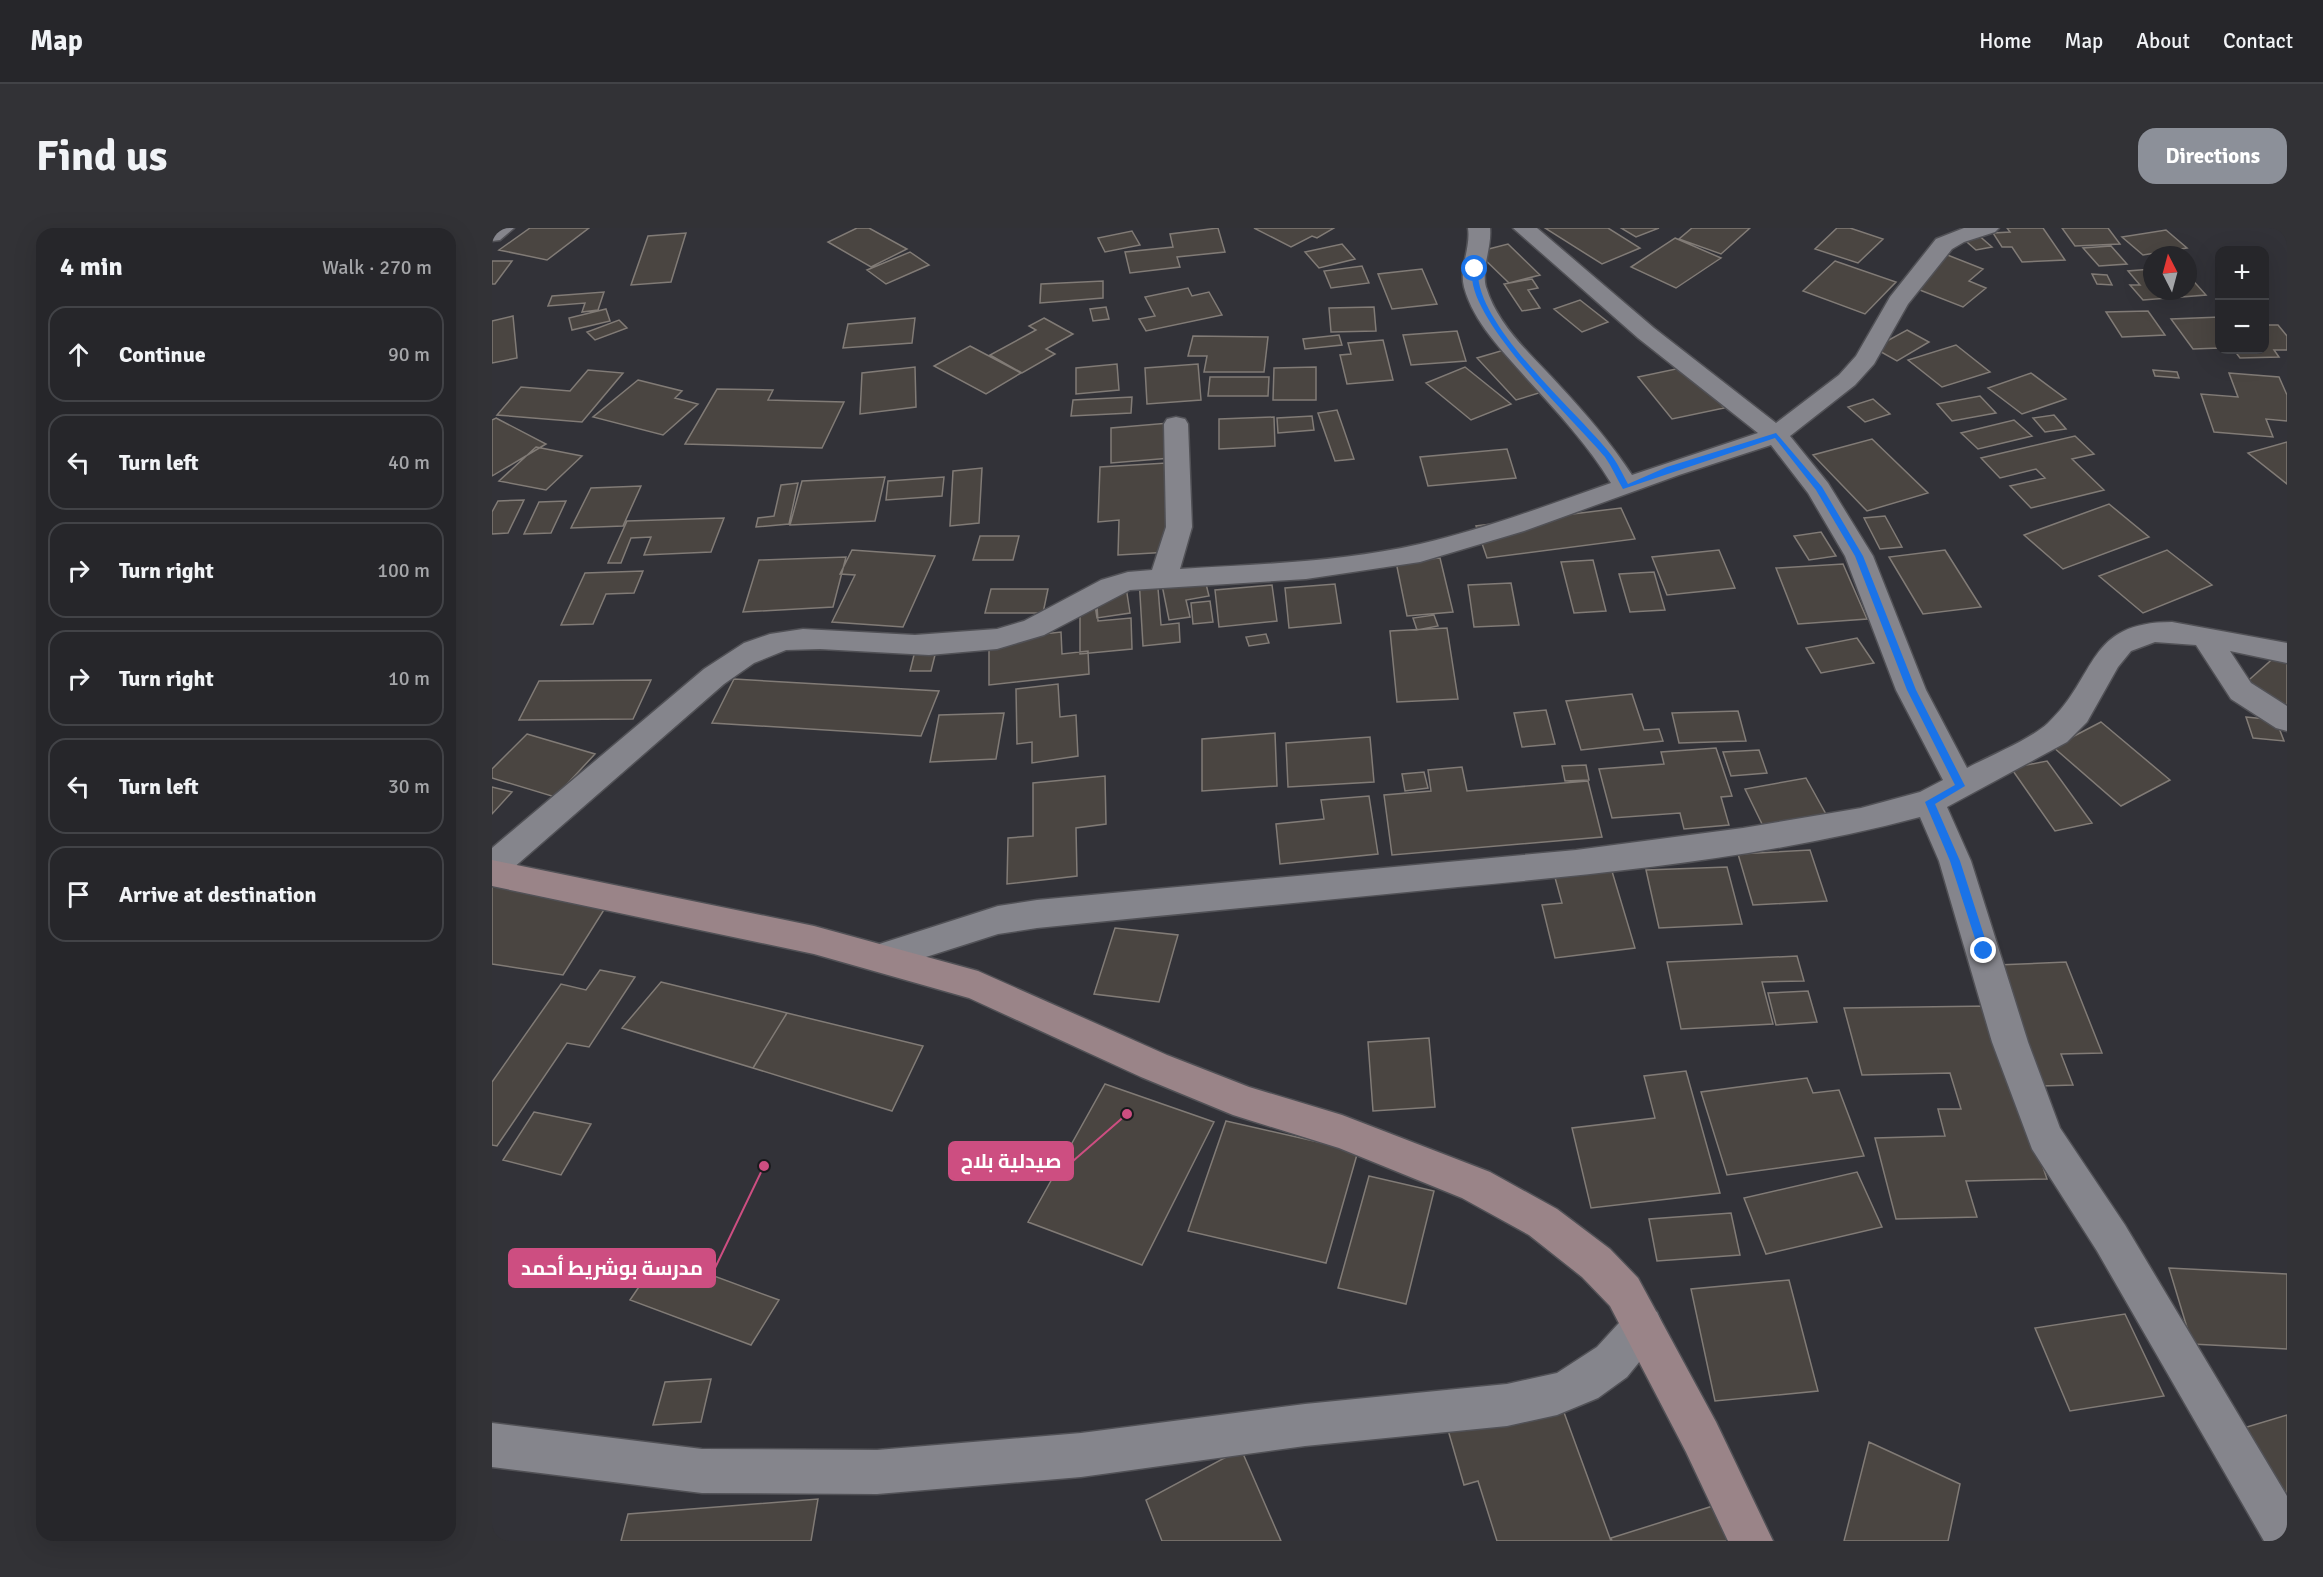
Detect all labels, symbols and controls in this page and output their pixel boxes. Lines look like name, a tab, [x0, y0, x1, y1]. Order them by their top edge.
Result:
text: Map	[30, 24, 83, 58]
text: Home	[1979, 28, 2032, 54]
text: Map	[2065, 28, 2103, 54]
text: About	[2136, 28, 2190, 54]
text: Contact	[2223, 28, 2293, 54]
button: Directions	[2138, 128, 2287, 184]
text: Find us	[36, 131, 167, 182]
north arrow	[2143, 246, 2197, 300]
map controls	[2215, 246, 2269, 354]
button: +	[2215, 246, 2269, 300]
text: 4 min	[60, 251, 123, 283]
text: Walk · 270 m	[322, 255, 432, 280]
route start	[1461, 255, 1487, 281]
button: −	[2215, 300, 2269, 354]
icon: ahead	[62, 338, 95, 371]
text: Continue	[119, 341, 206, 368]
text: 90 m	[388, 342, 430, 367]
icon: left	[62, 446, 95, 479]
text: Turn left	[119, 449, 199, 476]
text: 40 m	[388, 450, 430, 475]
icon: right	[62, 554, 95, 587]
text: Turn right	[119, 557, 214, 584]
text: 100 m	[377, 558, 430, 583]
icon: right	[62, 662, 95, 695]
text: Turn right	[119, 665, 214, 692]
text: 10 m	[388, 666, 430, 691]
icon: left	[62, 770, 95, 803]
text: Turn left	[119, 773, 199, 800]
text: 30 m	[388, 774, 430, 799]
icon: arrive	[62, 878, 95, 911]
text: Arrive at destination	[119, 881, 316, 908]
route end	[1970, 937, 1996, 963]
callout: صيدلية بلاح	[949, 1142, 1073, 1180]
text: صيدلية بلاح	[961, 1149, 1061, 1175]
callout: مدرسة بوشريط أحمد	[509, 1249, 715, 1287]
text: مدرسة بوشريط أحمد	[521, 1254, 703, 1281]

